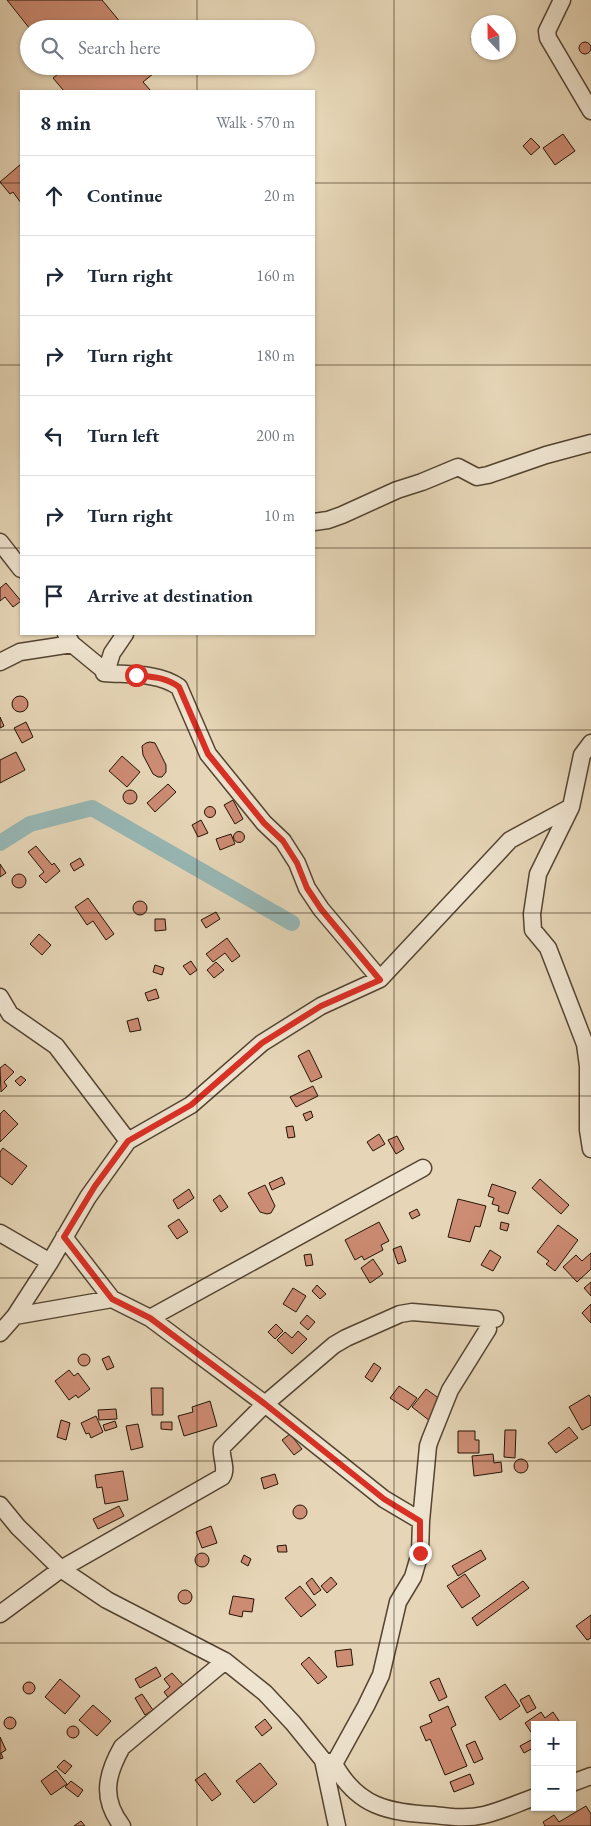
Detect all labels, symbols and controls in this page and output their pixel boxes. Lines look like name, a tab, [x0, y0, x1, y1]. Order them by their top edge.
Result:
north arrow	[471, 15, 516, 60]
search box	[20, 20, 315, 75]
icon: search	[38, 34, 66, 62]
text: Search here	[78, 35, 160, 60]
text: 8 min	[40, 109, 91, 136]
text: Walk · 570 m	[216, 112, 295, 133]
icon: ahead	[40, 182, 68, 210]
text: Continue	[87, 183, 162, 208]
text: 20 m	[264, 185, 295, 206]
icon: right	[40, 262, 68, 290]
text: Turn right	[87, 263, 173, 288]
text: 160 m	[256, 265, 295, 286]
icon: right	[40, 342, 68, 370]
text: Turn right	[87, 343, 173, 368]
text: 180 m	[256, 345, 295, 366]
icon: left	[40, 422, 68, 450]
text: Turn left	[87, 423, 159, 448]
text: 200 m	[256, 425, 295, 446]
icon: right	[40, 502, 68, 530]
text: Turn right	[87, 503, 173, 528]
text: 10 m	[264, 505, 295, 526]
icon: arrive	[40, 582, 68, 610]
text: Arrive at destination	[87, 583, 253, 608]
route start	[125, 664, 148, 687]
route end	[409, 1542, 432, 1565]
map controls	[531, 1721, 576, 1811]
button: +	[531, 1721, 576, 1766]
button: −	[531, 1766, 576, 1811]

